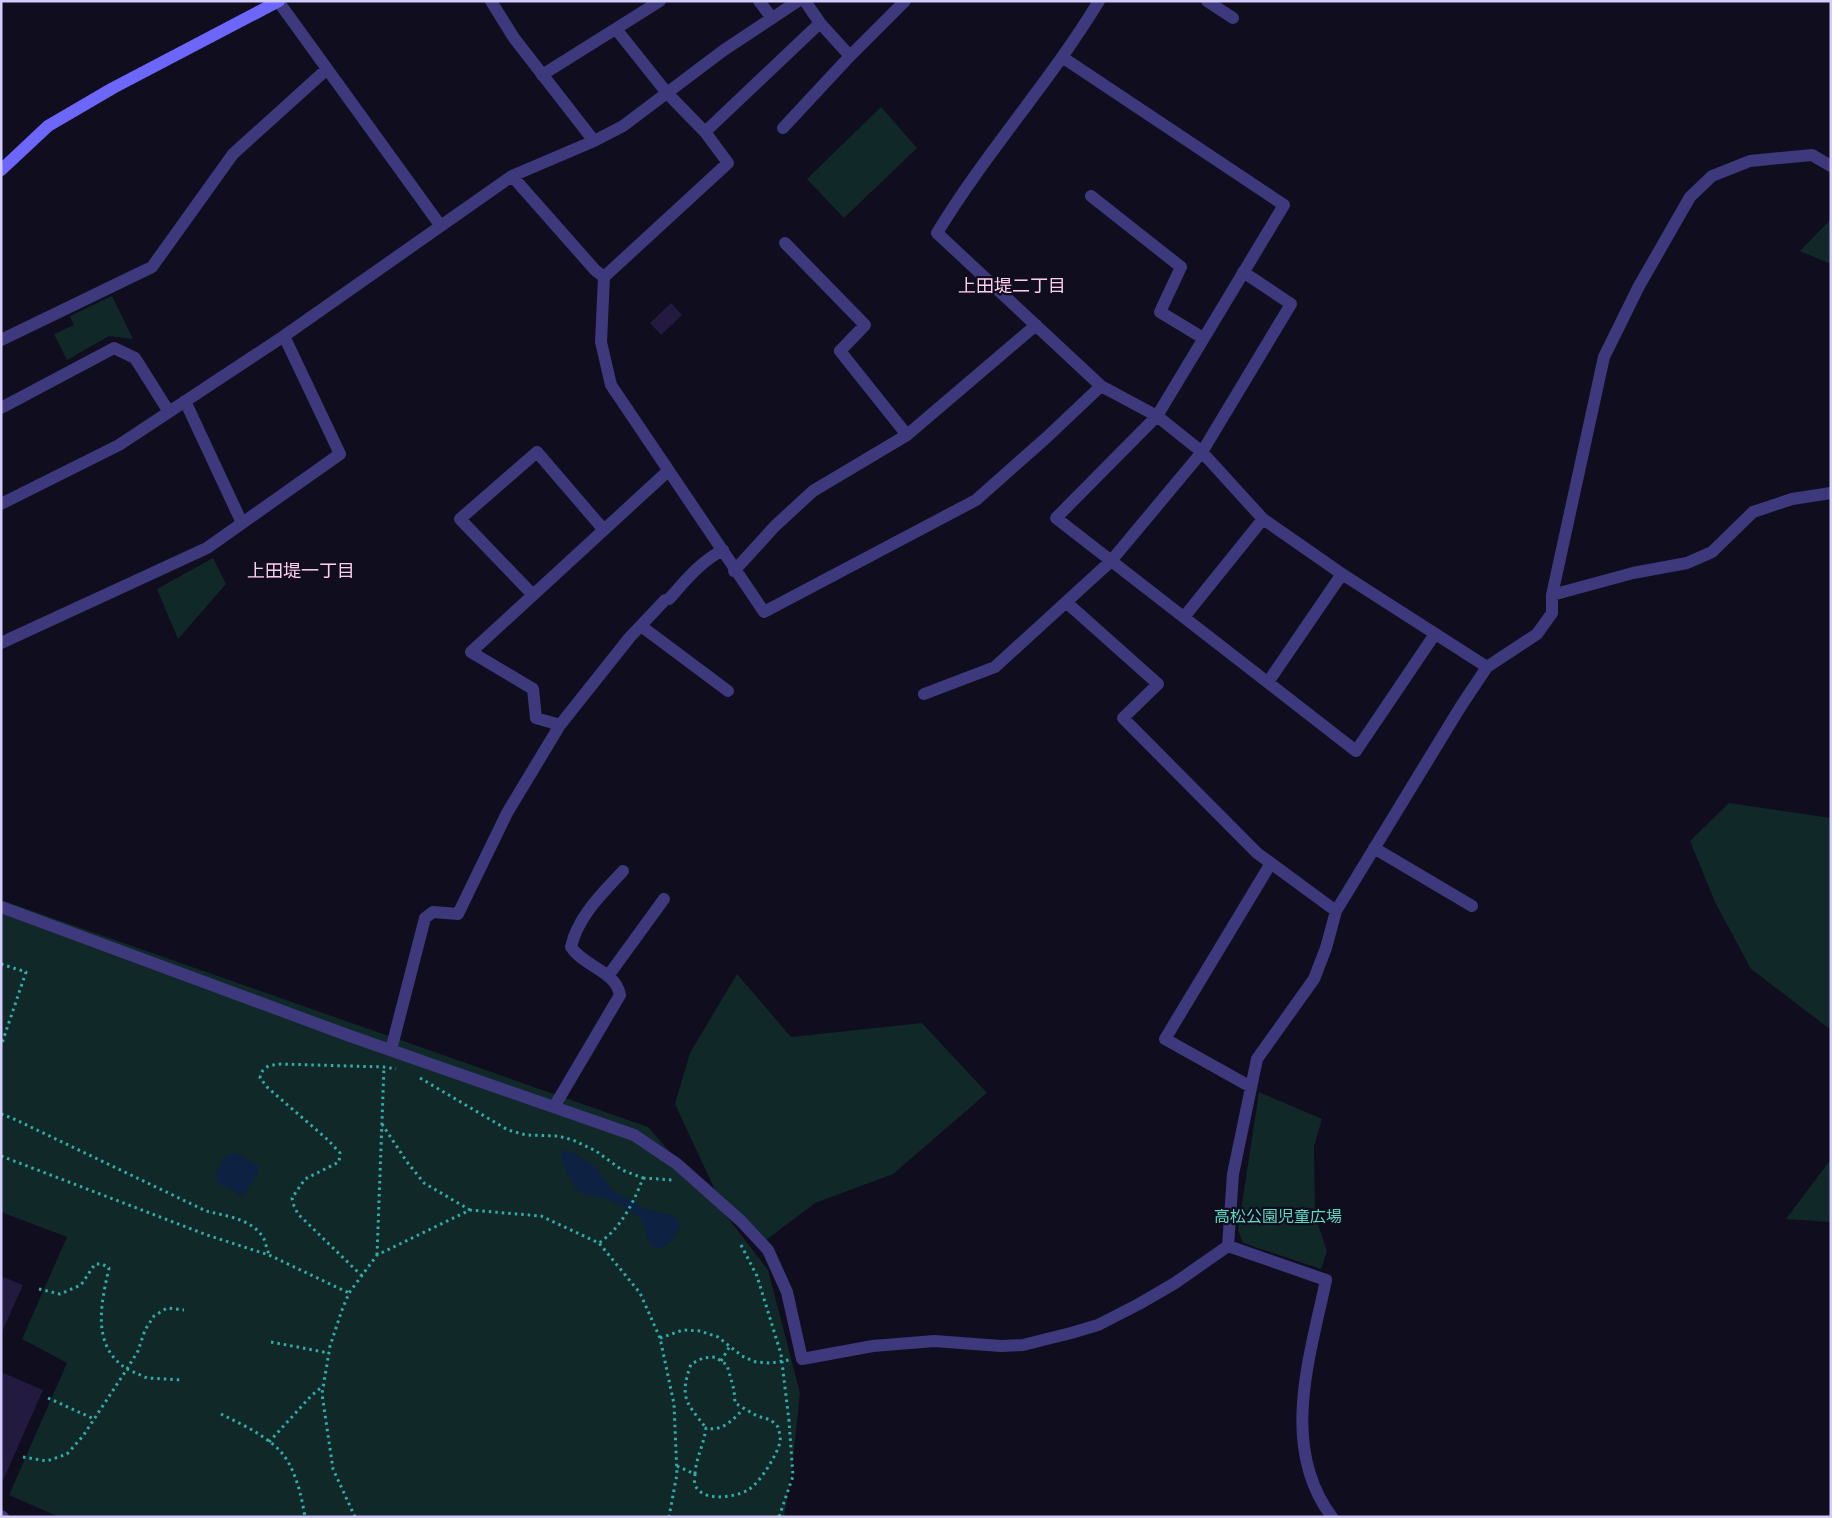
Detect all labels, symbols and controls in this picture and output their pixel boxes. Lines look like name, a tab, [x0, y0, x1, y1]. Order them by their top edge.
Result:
district label: 上田堤二丁目	[958, 275, 1066, 296]
district label: 上田堤一丁目	[247, 560, 355, 581]
park label: 高松公園児童広場	[1214, 1207, 1342, 1226]

